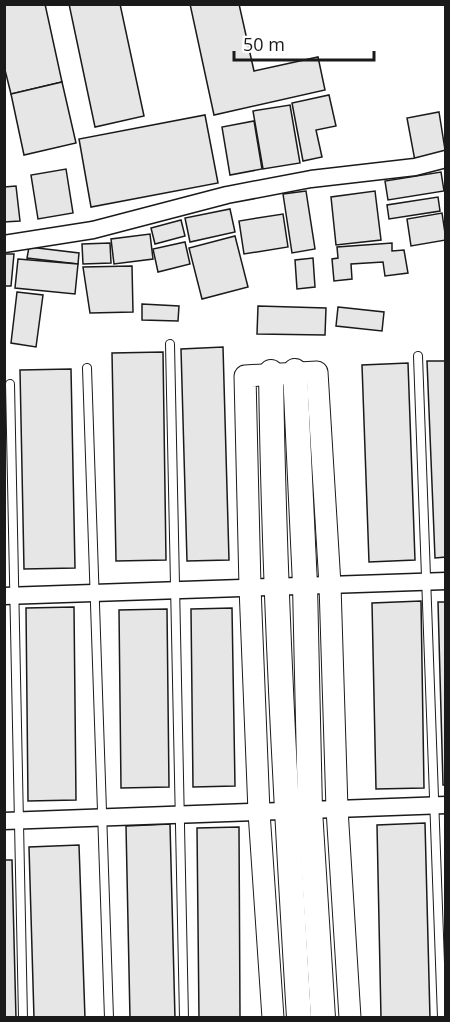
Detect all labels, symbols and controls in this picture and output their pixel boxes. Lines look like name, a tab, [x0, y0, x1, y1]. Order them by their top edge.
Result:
scale bar	[234, 24, 374, 62]
text: 50 m	[243, 32, 285, 56]

